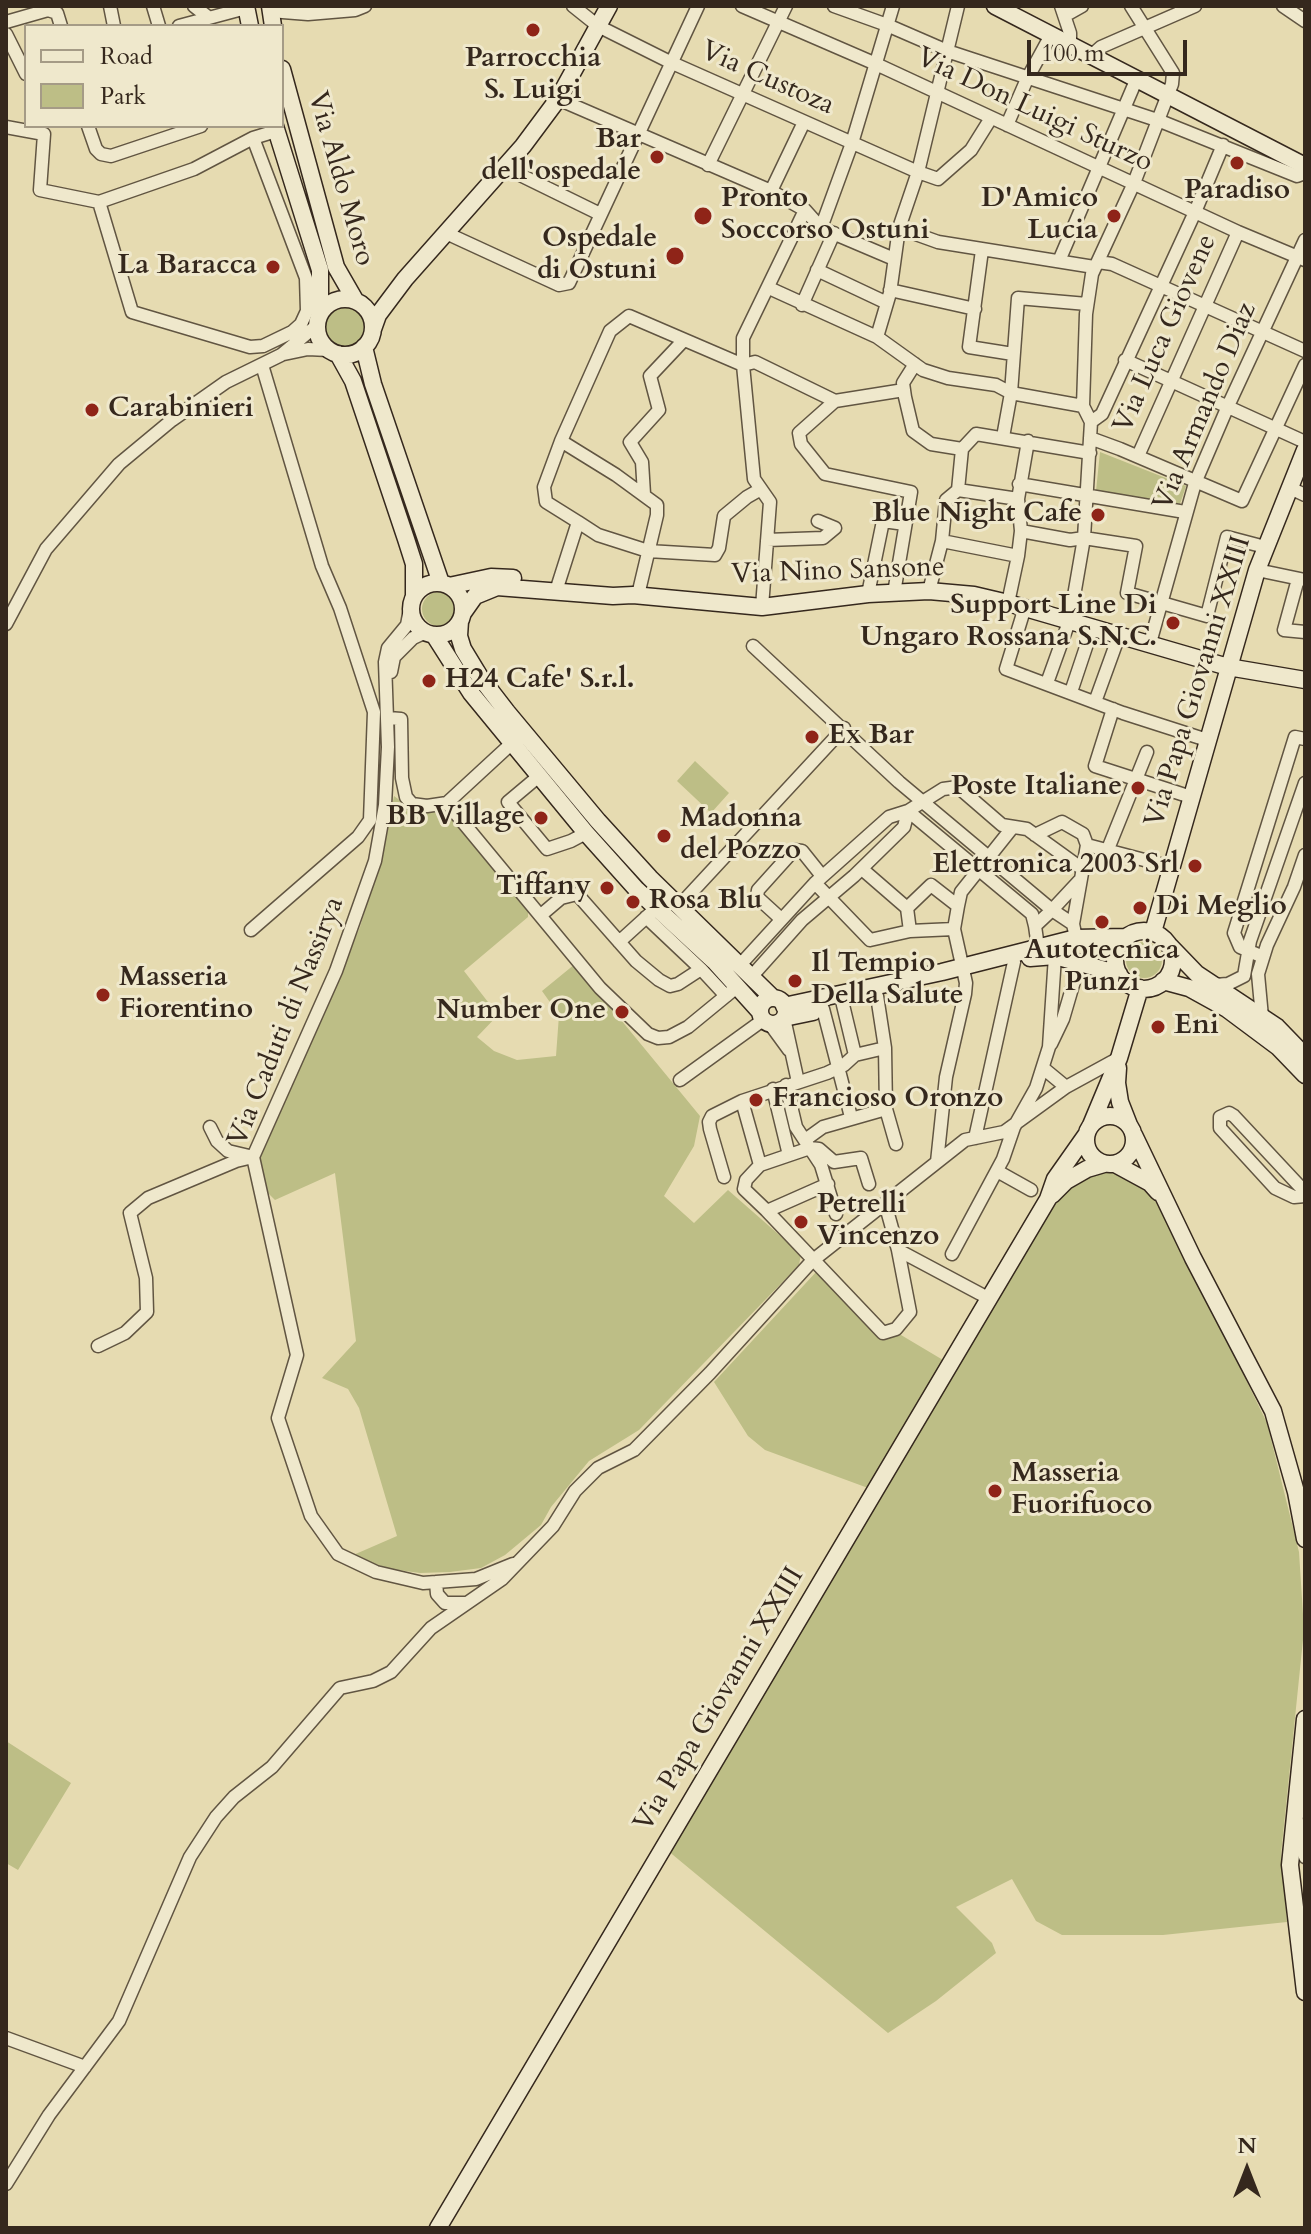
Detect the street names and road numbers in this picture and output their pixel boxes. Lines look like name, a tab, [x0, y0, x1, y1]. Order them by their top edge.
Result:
street label: Via Custoza	[695, 35, 839, 123]
street label: Via Don Luigi Sturzo	[911, 42, 1157, 180]
street label: Via Aldo Moro	[299, 88, 381, 270]
street label: Via Luca Giovene	[1107, 230, 1225, 438]
street label: Via Armando Diaz	[1147, 298, 1265, 516]
street label: Via Papa Giovanni XXIII	[1139, 532, 1259, 832]
street label: Via Nino Sansone	[731, 551, 945, 593]
street label: Via Caduti di Nassirya	[222, 892, 352, 1152]
street label: Via Papa Giovanni XXIII	[628, 1562, 812, 1838]

